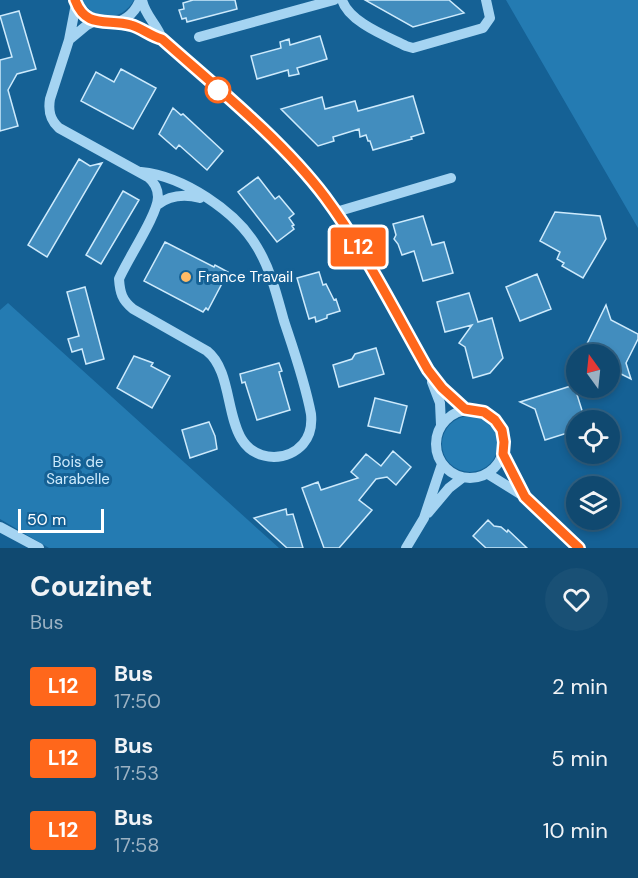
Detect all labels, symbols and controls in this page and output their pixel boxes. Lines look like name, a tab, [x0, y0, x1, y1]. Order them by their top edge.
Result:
unlabelled marker	[205, 77, 231, 103]
line badge: L12	[324, 228, 392, 266]
text: L12	[343, 233, 373, 261]
place label: France Travail	[198, 267, 293, 287]
marker: France Travail	[179, 270, 193, 284]
north arrow	[566, 344, 620, 398]
map controls	[566, 344, 620, 530]
button: locate	[566, 410, 620, 464]
park label: Bois de Sarabelle	[46, 452, 110, 489]
button: layers	[566, 476, 620, 530]
scale bar	[18, 506, 104, 534]
text: 50 m	[27, 509, 66, 530]
text: Couzinet	[30, 568, 152, 605]
button: heart	[545, 568, 608, 631]
text: Bus	[30, 609, 64, 635]
text: Bus	[114, 659, 153, 688]
text: L12	[48, 672, 78, 700]
text: 2 min	[552, 672, 608, 701]
text: 17:50	[114, 688, 161, 714]
text: Bus	[114, 731, 153, 760]
text: L12	[48, 744, 78, 772]
text: 5 min	[551, 744, 608, 773]
text: 17:53	[114, 760, 159, 786]
text: Bus	[114, 803, 153, 832]
text: L12	[48, 816, 78, 844]
text: 10 min	[543, 816, 608, 845]
text: 17:58	[114, 832, 159, 858]

